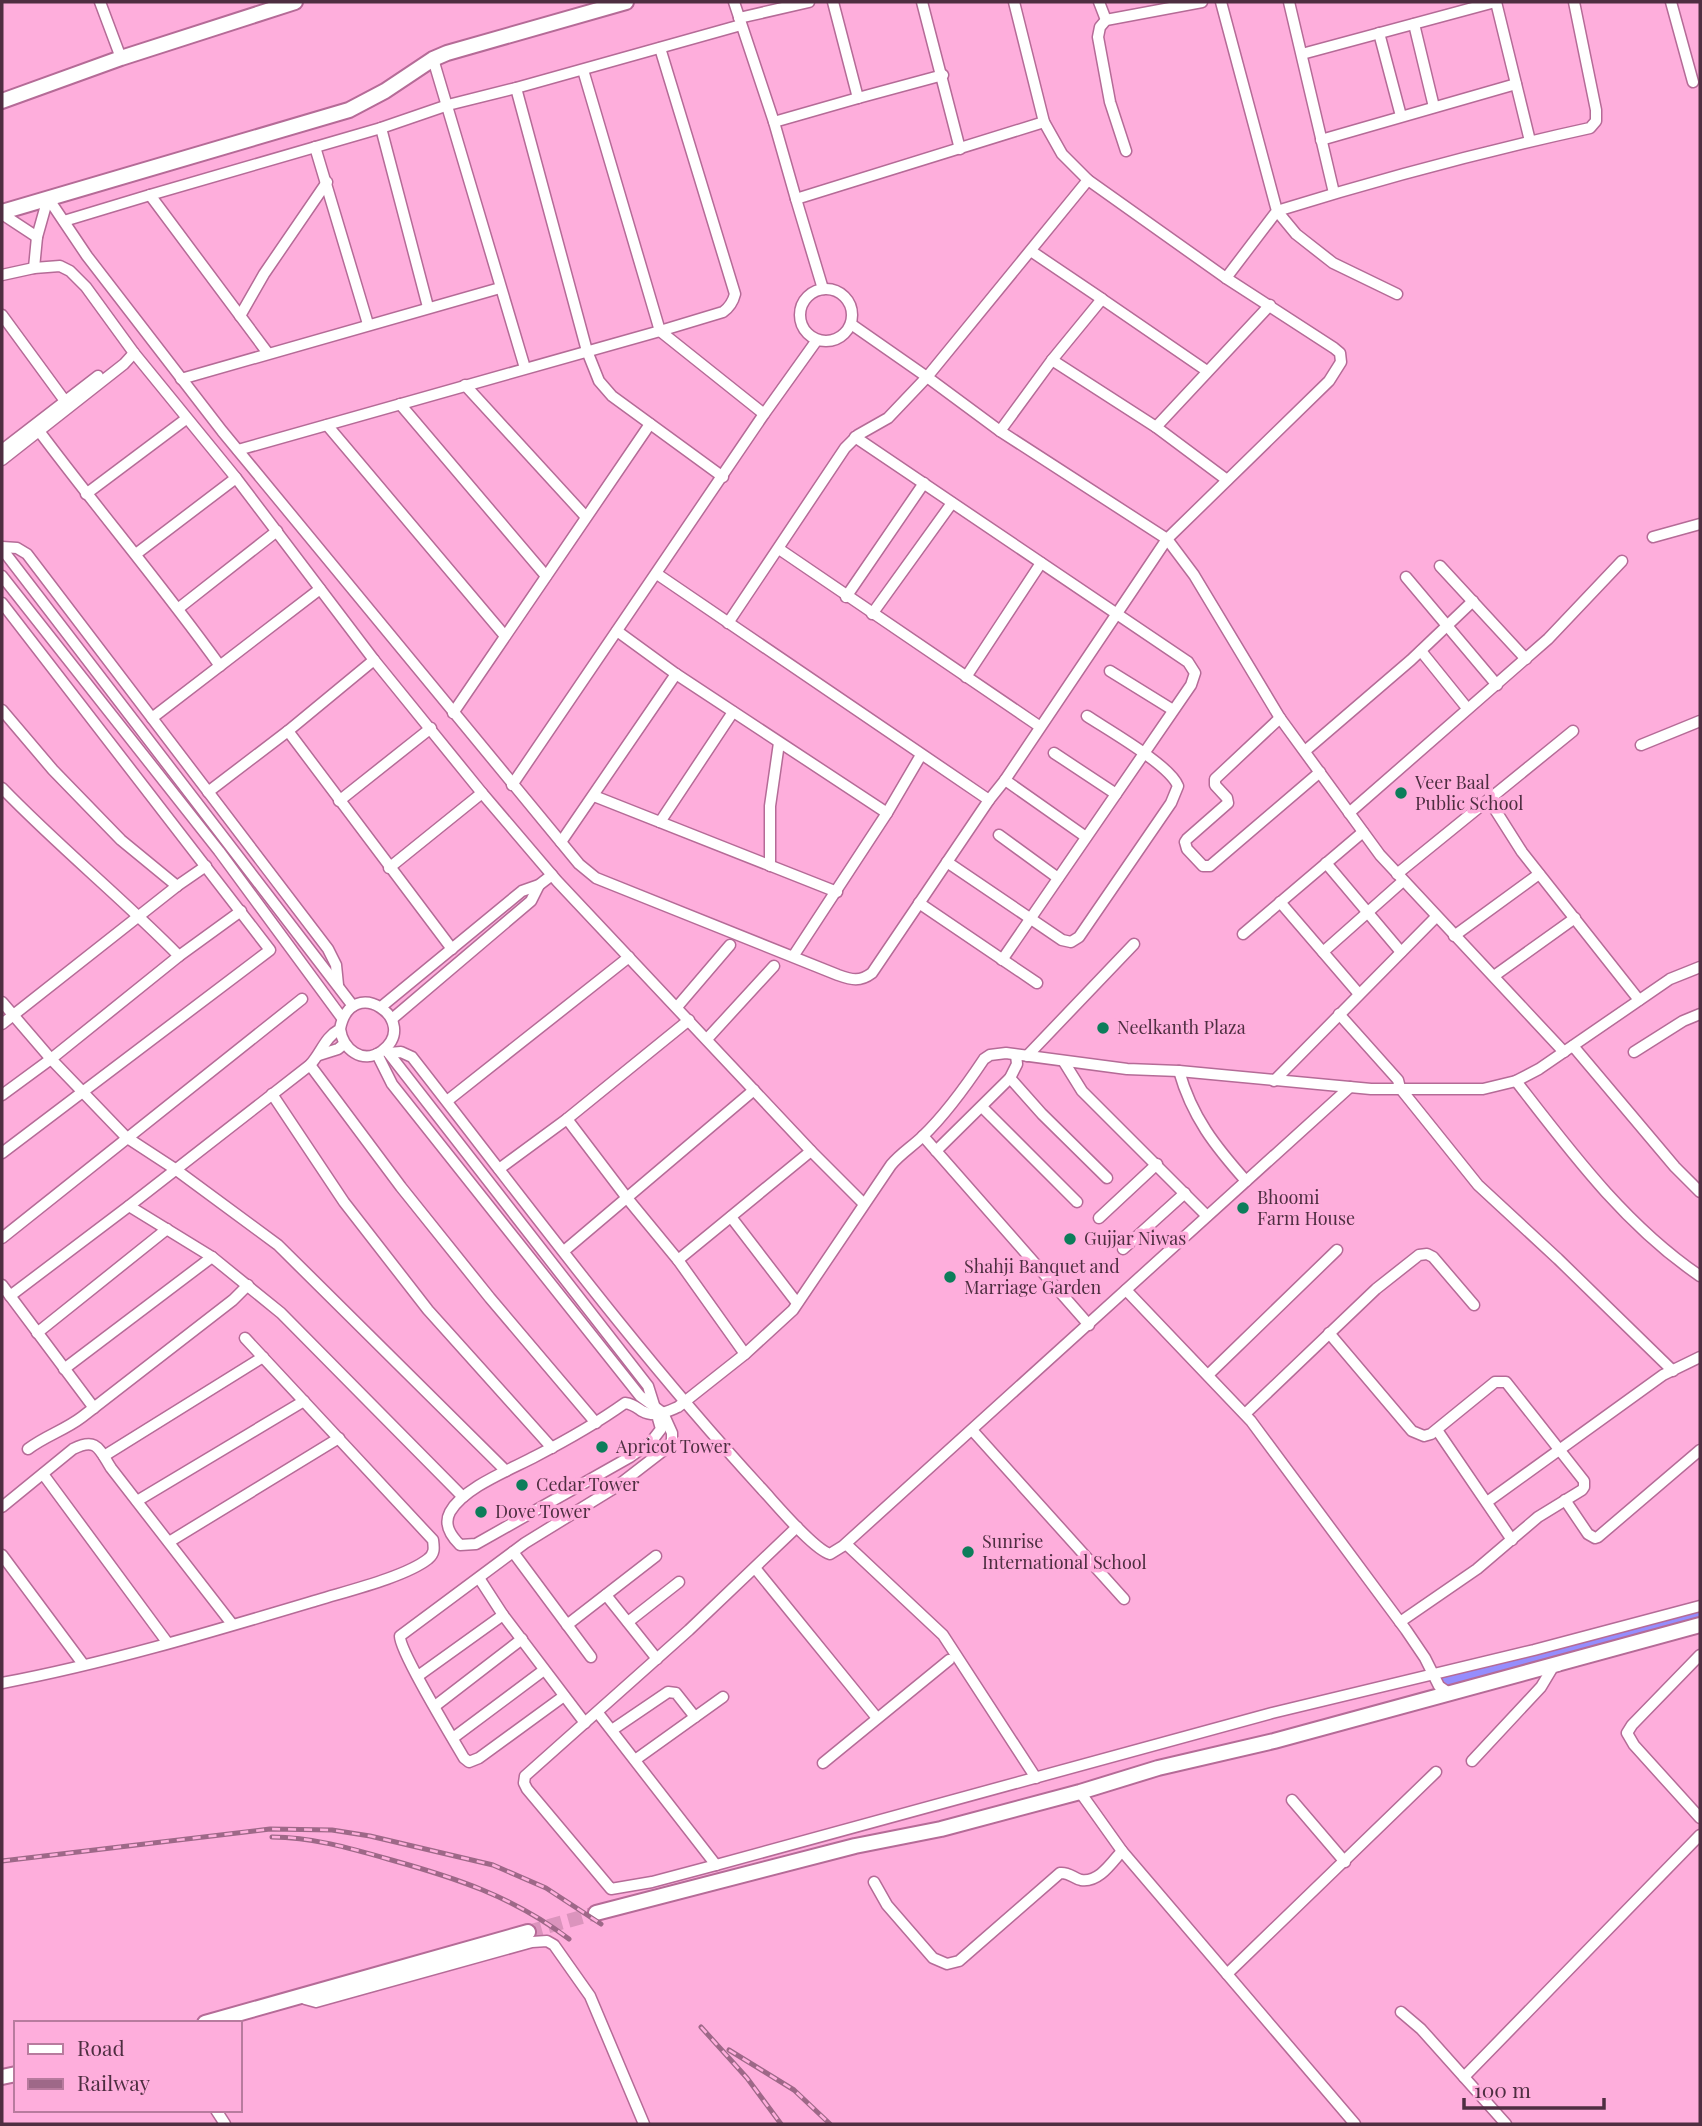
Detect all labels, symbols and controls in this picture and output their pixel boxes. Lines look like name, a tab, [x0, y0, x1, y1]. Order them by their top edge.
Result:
place label: Veer Baal Public School	[1414, 770, 1523, 815]
marker: Veer Baal Public School	[1393, 785, 1409, 801]
place label: Neelkanth Plaza	[1117, 1015, 1246, 1039]
marker: Neelkanth Plaza	[1095, 1020, 1111, 1036]
place label: Bhoomi Farm House	[1257, 1185, 1355, 1230]
marker: Bhoomi Farm House	[1235, 1200, 1251, 1216]
place label: Gujjar Niwas	[1084, 1226, 1186, 1250]
marker: Gujjar Niwas	[1062, 1231, 1078, 1247]
place label: Shahji Banquet and Marriage Garden	[964, 1254, 1120, 1299]
marker: Shahji Banquet and Marriage Garden	[942, 1269, 958, 1285]
place label: Apricot Tower	[615, 1434, 731, 1458]
marker: Apricot Tower	[594, 1439, 610, 1455]
place label: Cedar Tower	[536, 1472, 640, 1496]
marker: Cedar Tower	[514, 1477, 530, 1493]
place label: Dove Tower	[495, 1499, 591, 1523]
marker: Dove Tower	[473, 1504, 489, 1520]
place label: Sunrise International School	[982, 1529, 1147, 1574]
marker: Sunrise International School	[960, 1544, 976, 1560]
legend	[14, 2021, 242, 2112]
text: Road	[77, 2033, 125, 2061]
scale bar	[1464, 2066, 1604, 2110]
text: Railway	[77, 2068, 151, 2096]
text: 100 m	[1474, 2075, 1531, 2103]

